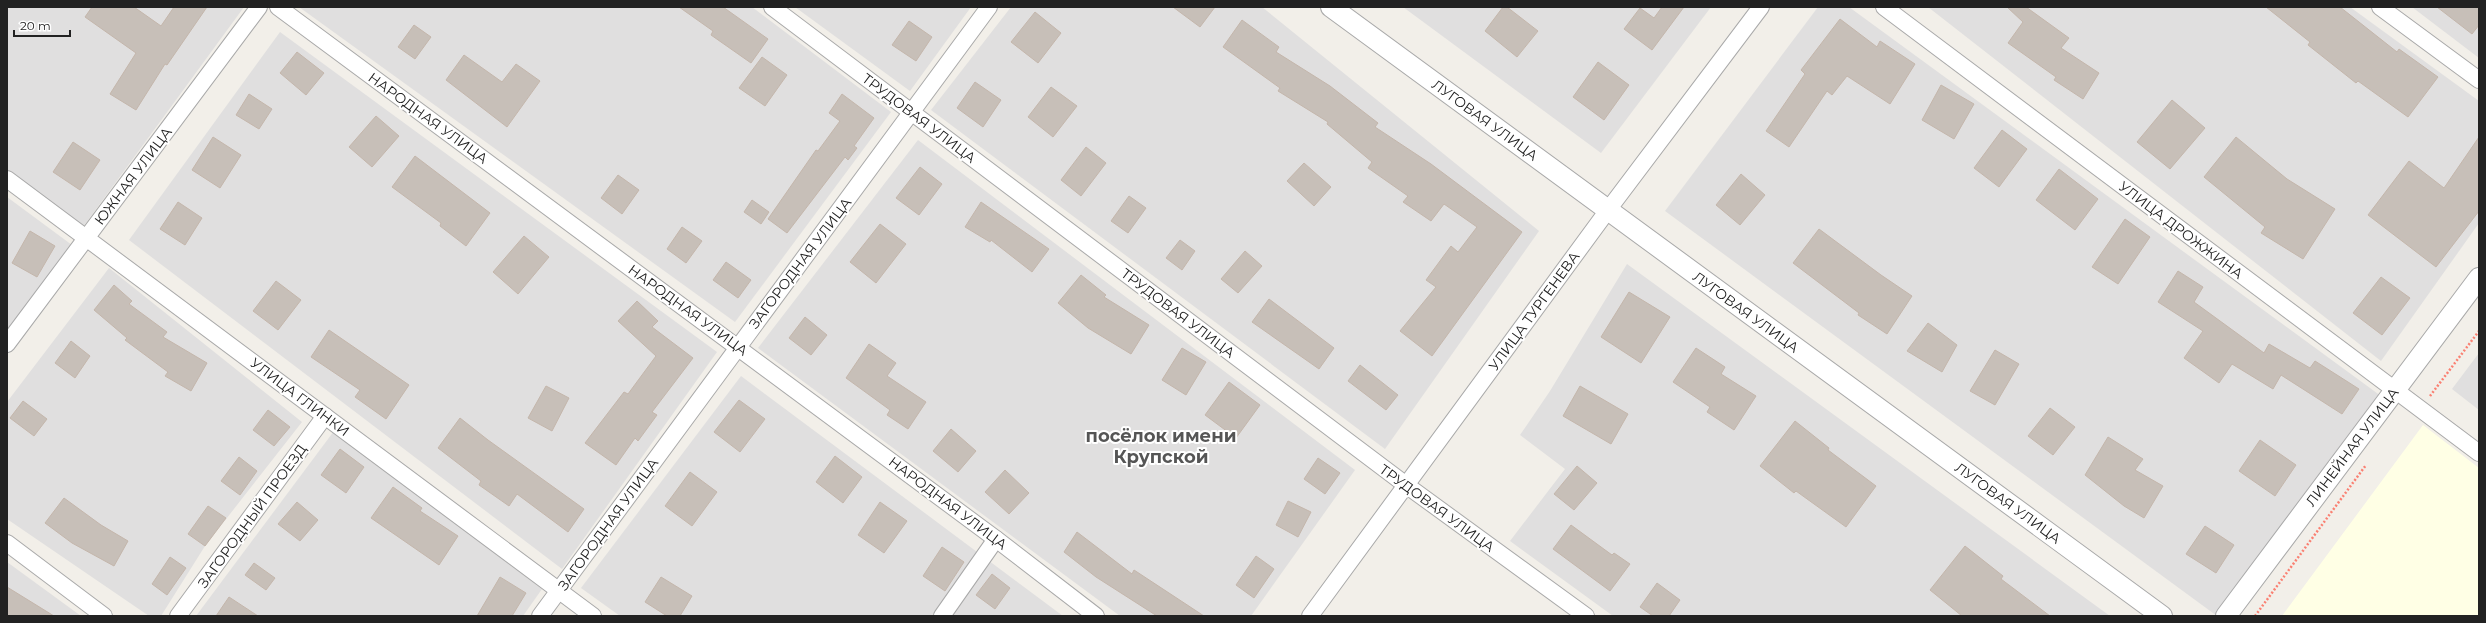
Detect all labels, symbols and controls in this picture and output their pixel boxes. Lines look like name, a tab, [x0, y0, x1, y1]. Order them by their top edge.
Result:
scale bar	[14, 12, 70, 38]
text: 20 m	[20, 18, 51, 33]
street label: НАРОДНАЯ УЛИЦА	[365, 68, 492, 168]
street label: ТРУДОВАЯ УЛИЦА	[858, 69, 980, 167]
street label: ЛУГОВАЯ УЛИЦА	[1428, 75, 1542, 165]
street label: ЮЖНАЯ УЛИЦА	[90, 123, 176, 229]
street label: УЛИЦА ДРОЖЖИНА	[2115, 177, 2247, 283]
street label: ЗАГОРОДНАЯ УЛИЦА	[745, 193, 856, 332]
street label: УЛИЦА ТУРГЕНЕВА	[1485, 247, 1584, 374]
street label: НАРОДНАЯ УЛИЦА	[625, 260, 752, 360]
street label: ТРУДОВАЯ УЛИЦА	[1117, 264, 1239, 362]
street label: ЛУГОВАЯ УЛИЦА	[1689, 267, 1803, 357]
street label: УЛИЦА ГЛИНКИ	[247, 354, 353, 440]
street label: ЛИНЕЙНАЯ УЛИЦА	[2302, 384, 2403, 510]
district label: посёлок имени Крупской	[1086, 425, 1236, 468]
street label: ЗАГОРОДНЫЙ ПРОЕЗД	[194, 441, 310, 591]
street label: НАРОДНАЯ УЛИЦА	[885, 453, 1011, 554]
street label: ЗАГОРОДНАЯ УЛИЦА	[554, 454, 662, 594]
street label: ЛУГОВАЯ УЛИЦА	[1951, 458, 2065, 548]
street label: ТРУДОВАЯ УЛИЦА	[1376, 460, 1499, 556]

